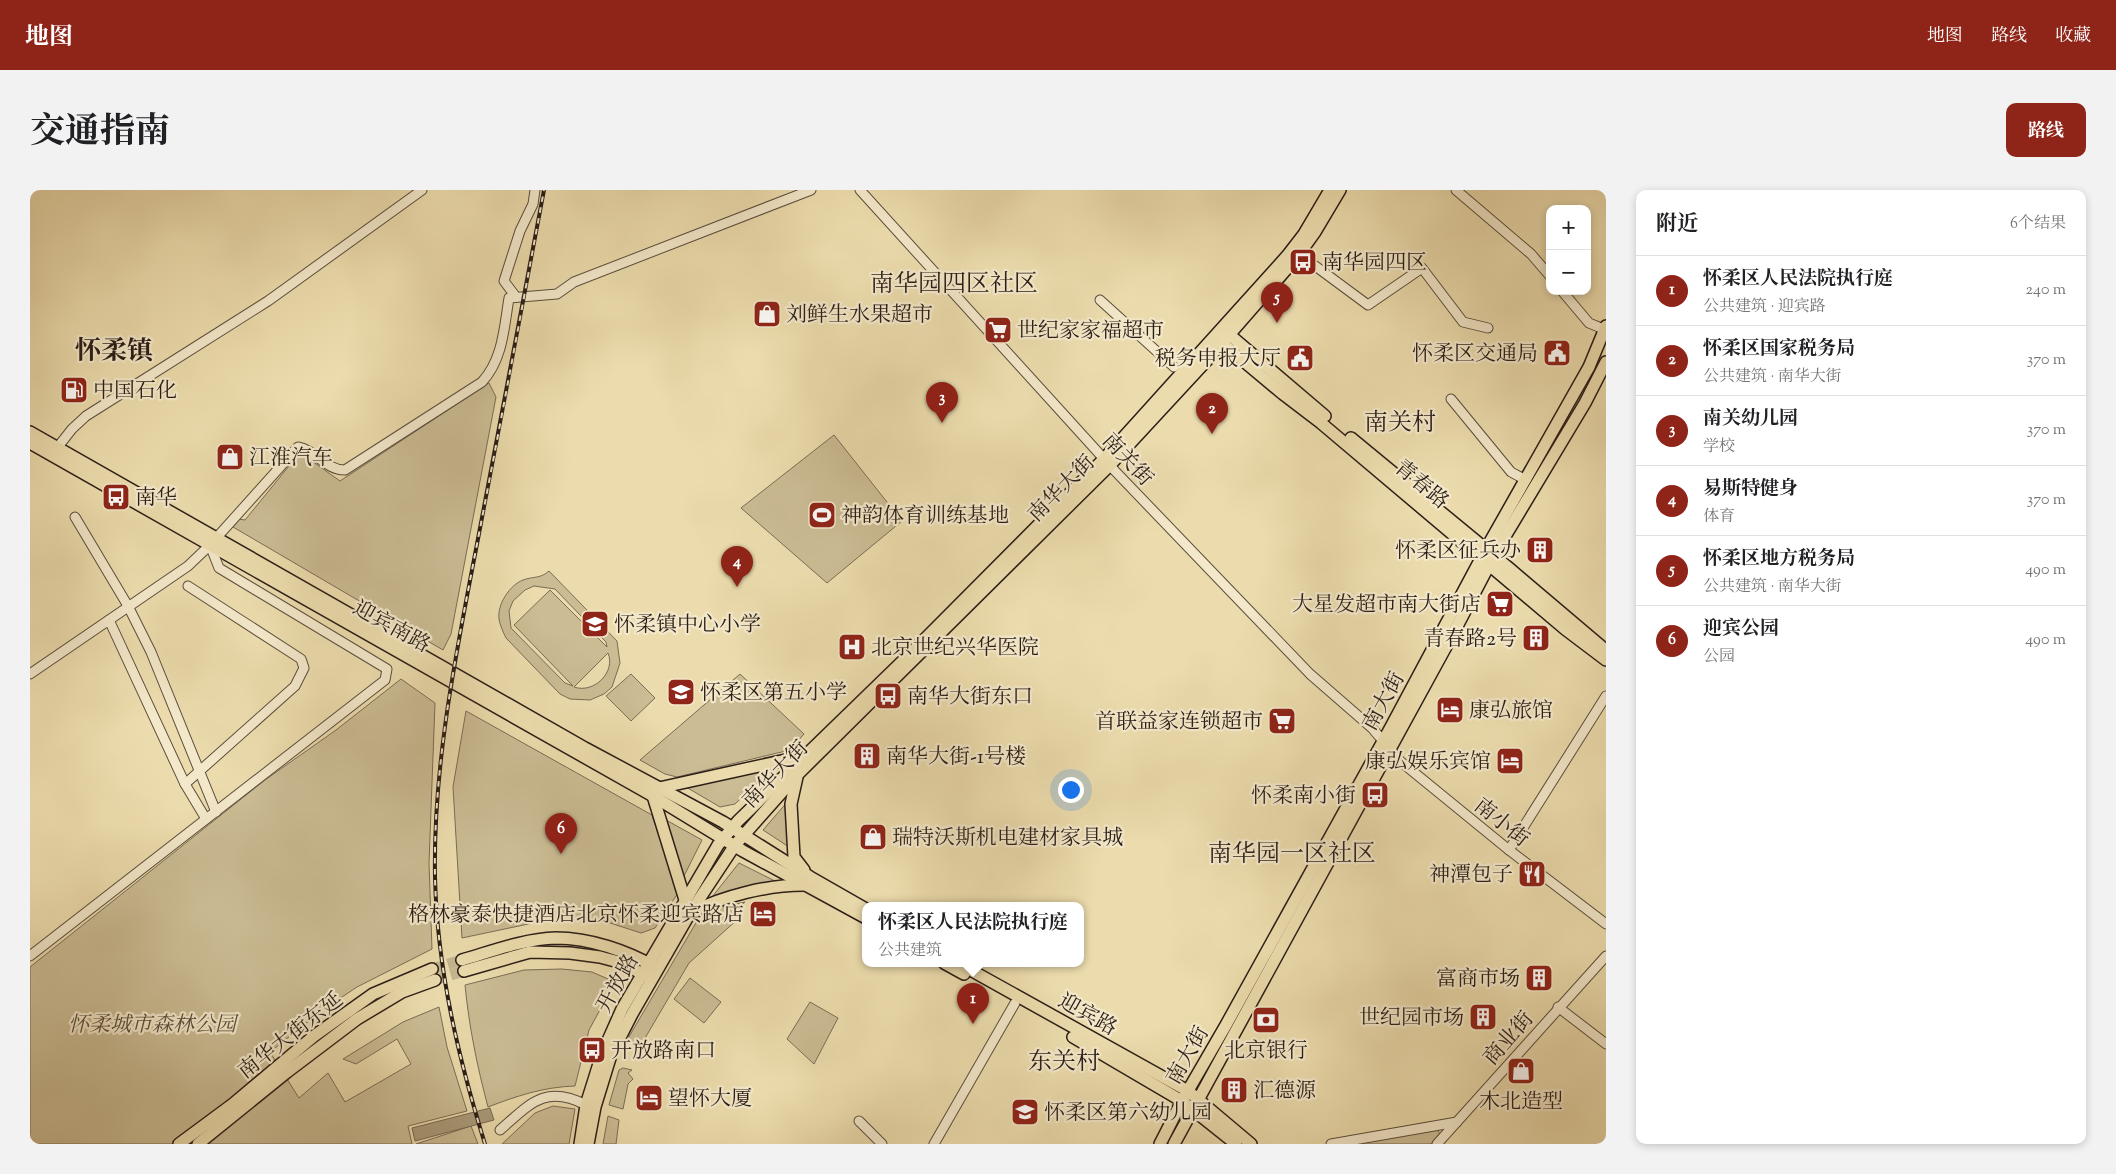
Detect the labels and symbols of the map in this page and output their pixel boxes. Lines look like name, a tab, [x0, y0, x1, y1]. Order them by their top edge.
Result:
bus stop icon: 南华园四区	[1288, 247, 1318, 277]
place label: 南华园四区	[1322, 249, 1427, 279]
district label: 南华园四区社区	[870, 268, 1038, 302]
pin: 5	[1261, 282, 1293, 323]
shop icon: 刘鲜生水果超市	[752, 299, 782, 329]
place label: 刘鲜生水果超市	[786, 301, 933, 331]
supermarket icon: 世纪家家福超市	[983, 315, 1013, 345]
place label: 世纪家家福超市	[1017, 317, 1164, 347]
district label: 怀柔镇	[75, 334, 153, 371]
public building icon: 怀柔区交通局	[1542, 338, 1572, 368]
place label: 怀柔区交通局	[1412, 340, 1538, 370]
public building icon: 税务申报大厅	[1285, 343, 1315, 373]
place label: 税务申报大厅	[1155, 345, 1281, 375]
fuel station icon: 中国石化	[59, 375, 89, 405]
place label: 中国石化	[93, 377, 177, 407]
pin: 3	[926, 382, 958, 423]
pin: 2	[1196, 393, 1228, 434]
district label: 南关村	[1364, 407, 1436, 441]
street label: 南关街	[1094, 427, 1159, 494]
shop icon: 江淮汽车	[215, 442, 245, 472]
place label: 江淮汽车	[249, 444, 333, 474]
street label: 南华大街	[1022, 449, 1103, 530]
street label: 青春路	[1387, 454, 1454, 517]
bus stop icon: 南华	[101, 482, 131, 512]
place label: 南华	[135, 484, 177, 514]
sports icon: 神韵体育训练基地	[807, 500, 837, 530]
place label: 神韵体育训练基地	[841, 502, 1009, 532]
building icon: 怀柔区征兵办	[1525, 535, 1555, 565]
place label: 怀柔区征兵办	[1395, 537, 1521, 567]
pin: 4	[721, 546, 753, 587]
supermarket icon: 大星发超市南大街店	[1485, 589, 1515, 619]
place label: 大星发超市南大街店	[1292, 591, 1481, 621]
street label: 迎宾南路	[347, 594, 435, 661]
school or university icon: 怀柔镇中心小学	[580, 609, 610, 639]
place label: 怀柔镇中心小学	[614, 611, 761, 641]
building icon: 青春路2号	[1521, 623, 1551, 653]
place label: 青春路2号	[1423, 625, 1517, 655]
hospital icon: 北京世纪兴华医院	[837, 632, 867, 662]
place label: 北京世纪兴华医院	[871, 634, 1039, 664]
street label: 南大街	[1356, 667, 1413, 737]
school or university icon: 怀柔区第五小学	[666, 677, 696, 707]
place label: 怀柔区第五小学	[700, 679, 847, 709]
bus stop icon: 南华大街东口	[873, 681, 903, 711]
place label: 南华大街东口	[907, 683, 1033, 713]
hotel icon: 康弘旅馆	[1435, 695, 1465, 725]
place label: 康弘旅馆	[1469, 697, 1553, 727]
supermarket icon: 首联益家连锁超市	[1267, 706, 1297, 736]
place label: 首联益家连锁超市	[1095, 708, 1263, 738]
street label: 南华大街	[736, 735, 816, 816]
building icon: 南华大街-1号楼	[852, 741, 882, 771]
place label: 南华大街-1号楼	[886, 743, 1026, 773]
hotel icon: 康弘娱乐宾馆	[1495, 746, 1525, 776]
place label: 康弘娱乐宾馆	[1365, 748, 1491, 778]
your location	[1058, 777, 1084, 803]
bus stop icon: 怀柔南小街	[1360, 780, 1390, 810]
place label: 怀柔南小街	[1251, 782, 1356, 812]
street label: 南小街	[1467, 792, 1535, 855]
pin: 6	[545, 813, 577, 854]
shop icon: 瑞特沃斯机电建材家具城	[858, 822, 888, 852]
place label: 瑞特沃斯机电建材家具城	[892, 824, 1123, 854]
district label: 南华园一区社区	[1208, 838, 1376, 872]
restaurant icon: 神潭包子	[1517, 859, 1547, 889]
place label: 神潭包子	[1429, 861, 1513, 891]
hotel icon: 格林豪泰快捷酒店北京怀柔迎宾路店	[748, 899, 778, 929]
place label: 格林豪泰快捷酒店北京怀柔迎宾路店	[408, 901, 744, 931]
street label: 开放路	[590, 949, 647, 1019]
building icon: 富商市场	[1524, 963, 1554, 993]
place label: 富商市场	[1436, 965, 1520, 995]
pin: 1	[957, 983, 989, 1024]
street label: 南华大街东延	[232, 986, 350, 1087]
street label: 迎宾路	[1052, 987, 1122, 1044]
building icon: 世纪园市场	[1468, 1002, 1498, 1032]
place label: 世纪园市场	[1359, 1004, 1464, 1034]
bank icon: 北京银行	[1251, 1005, 1281, 1035]
street label: 商业街	[1478, 1006, 1541, 1073]
park label: 怀柔城市森林公园	[68, 1011, 239, 1041]
street label: 南大街	[1160, 1021, 1217, 1091]
bus stop icon: 开放路南口	[577, 1035, 607, 1065]
place label: 开放路南口	[611, 1037, 716, 1067]
place label: 北京银行	[1224, 1037, 1308, 1067]
district label: 东关村	[1028, 1046, 1100, 1080]
shop icon: 木北造型	[1506, 1056, 1536, 1086]
building icon: 汇德源	[1219, 1075, 1249, 1105]
place label: 汇德源	[1253, 1077, 1316, 1107]
hotel icon: 望怀大厦	[634, 1083, 664, 1113]
place label: 望怀大厦	[668, 1085, 752, 1115]
place label: 木北造型	[1479, 1088, 1563, 1118]
school or university icon: 怀柔区第六幼儿园	[1010, 1097, 1040, 1127]
place label: 怀柔区第六幼儿园	[1044, 1099, 1212, 1129]

